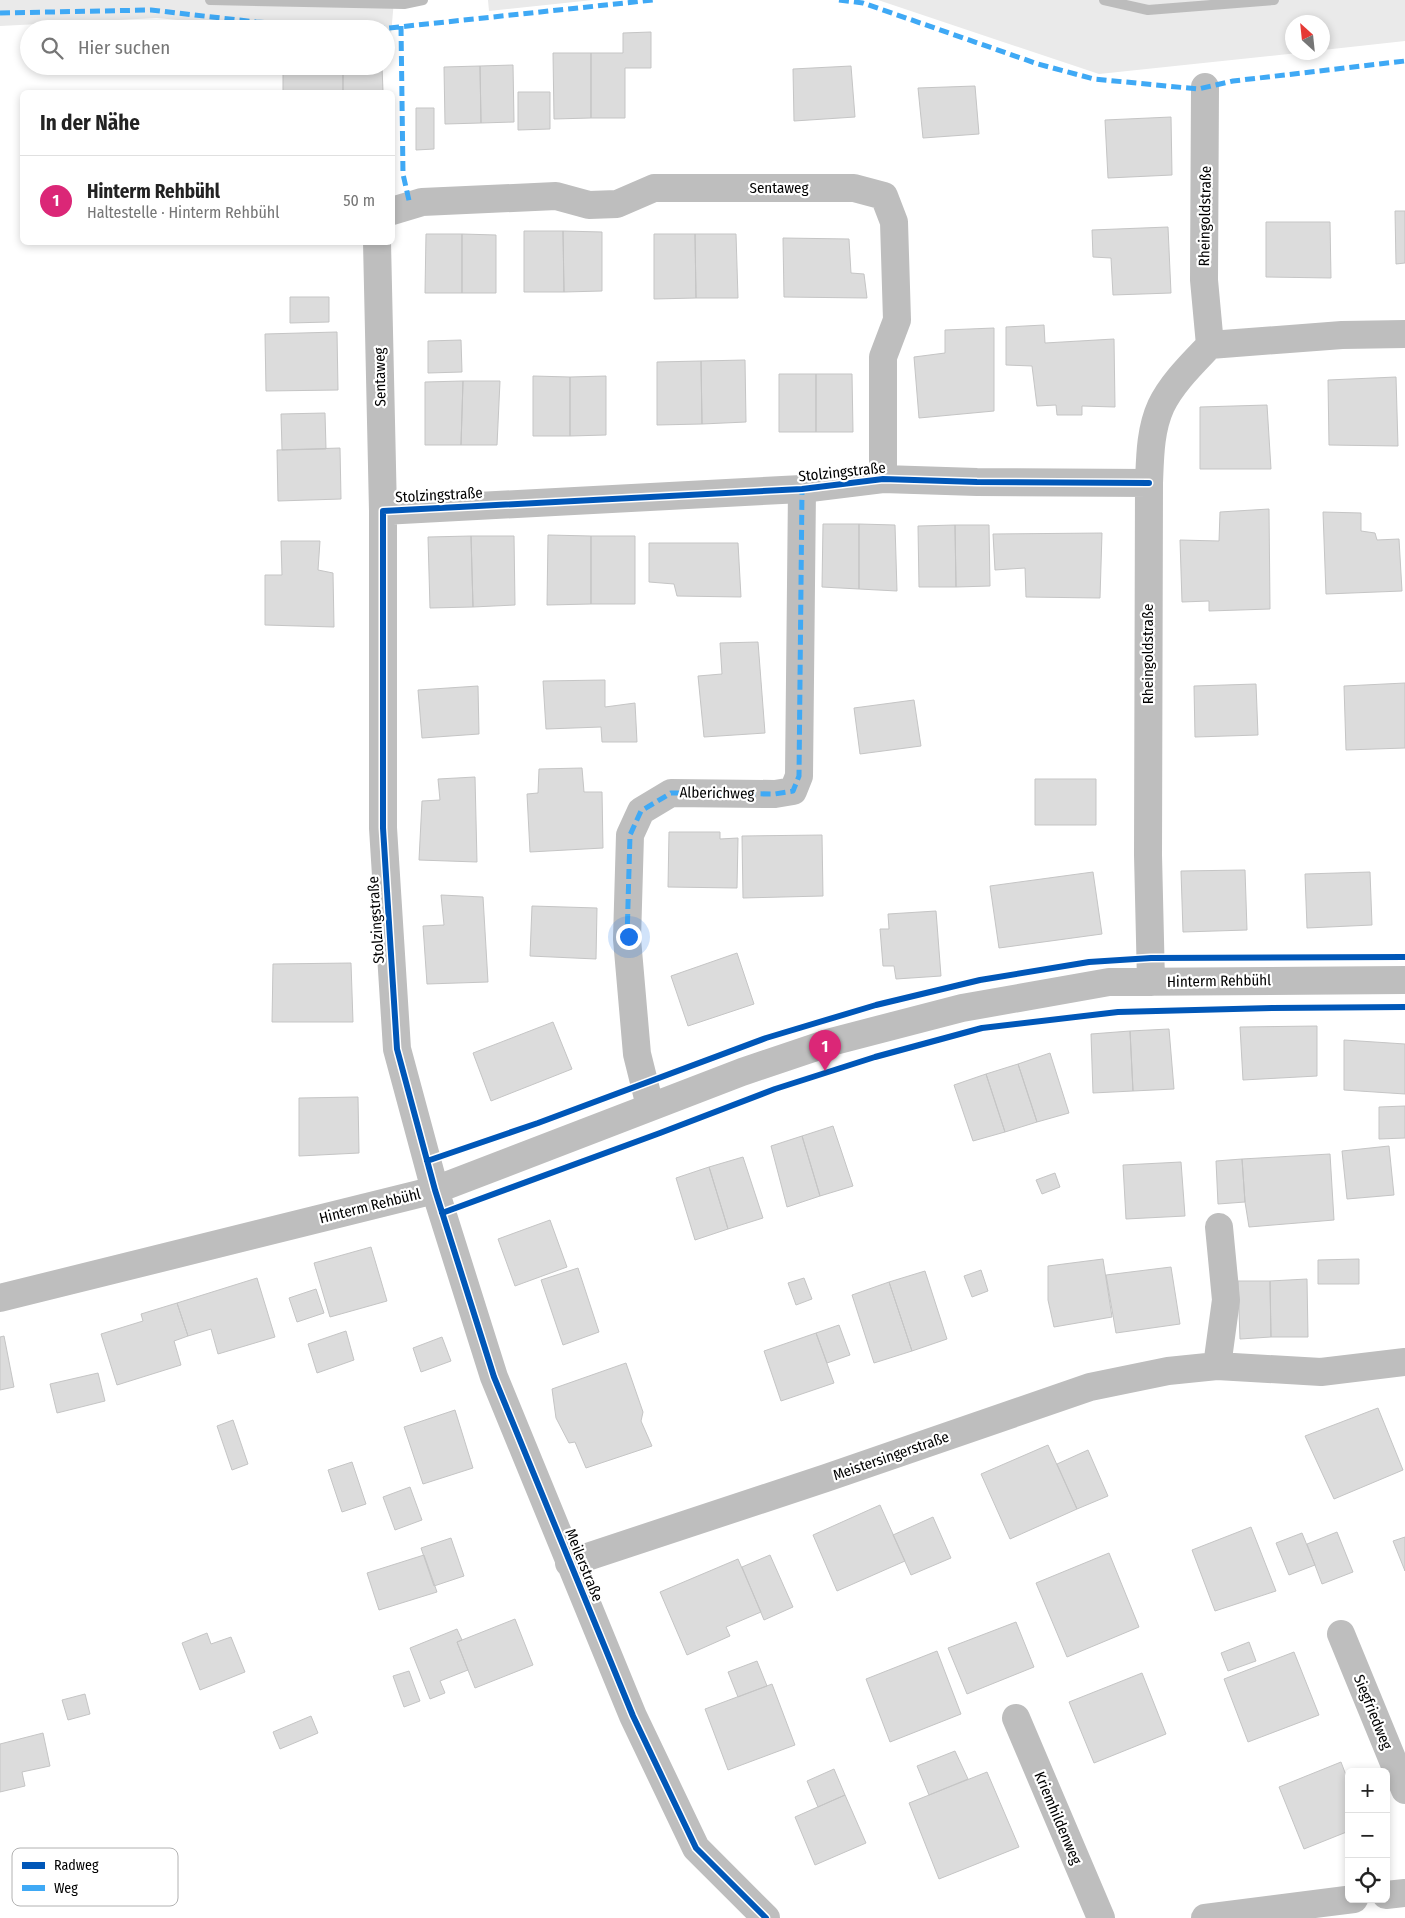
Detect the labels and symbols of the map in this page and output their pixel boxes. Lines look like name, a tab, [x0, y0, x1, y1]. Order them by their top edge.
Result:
north arrow	[1285, 15, 1330, 60]
street label: Rheingoldstraße	[1195, 166, 1215, 266]
street label: Sentaweg	[749, 179, 809, 197]
street label: Sentaweg	[370, 347, 390, 407]
street label: Stolzingstraße	[798, 458, 886, 486]
street label: Stolzingstraße	[395, 484, 483, 506]
street label: Rheingoldstraße	[1139, 604, 1157, 704]
street label: Alberichweg	[679, 783, 755, 803]
street label: Stolzingstraße	[364, 876, 388, 964]
your location	[616, 924, 642, 950]
street label: Hinterm Rehbühl	[1167, 971, 1271, 991]
pin: 1	[809, 1030, 841, 1071]
street label: Hinterm Rehbühl	[317, 1185, 423, 1227]
street label: Meistersingerstraße	[831, 1428, 951, 1484]
street label: Meilerstraße	[561, 1526, 607, 1604]
street label: Siegfriedweg	[1350, 1672, 1396, 1752]
street label: Kriemhildenweg	[1030, 1769, 1086, 1867]
legend	[12, 1848, 178, 1906]
text: Radweg	[54, 1857, 99, 1874]
text: Weg	[54, 1880, 78, 1897]

